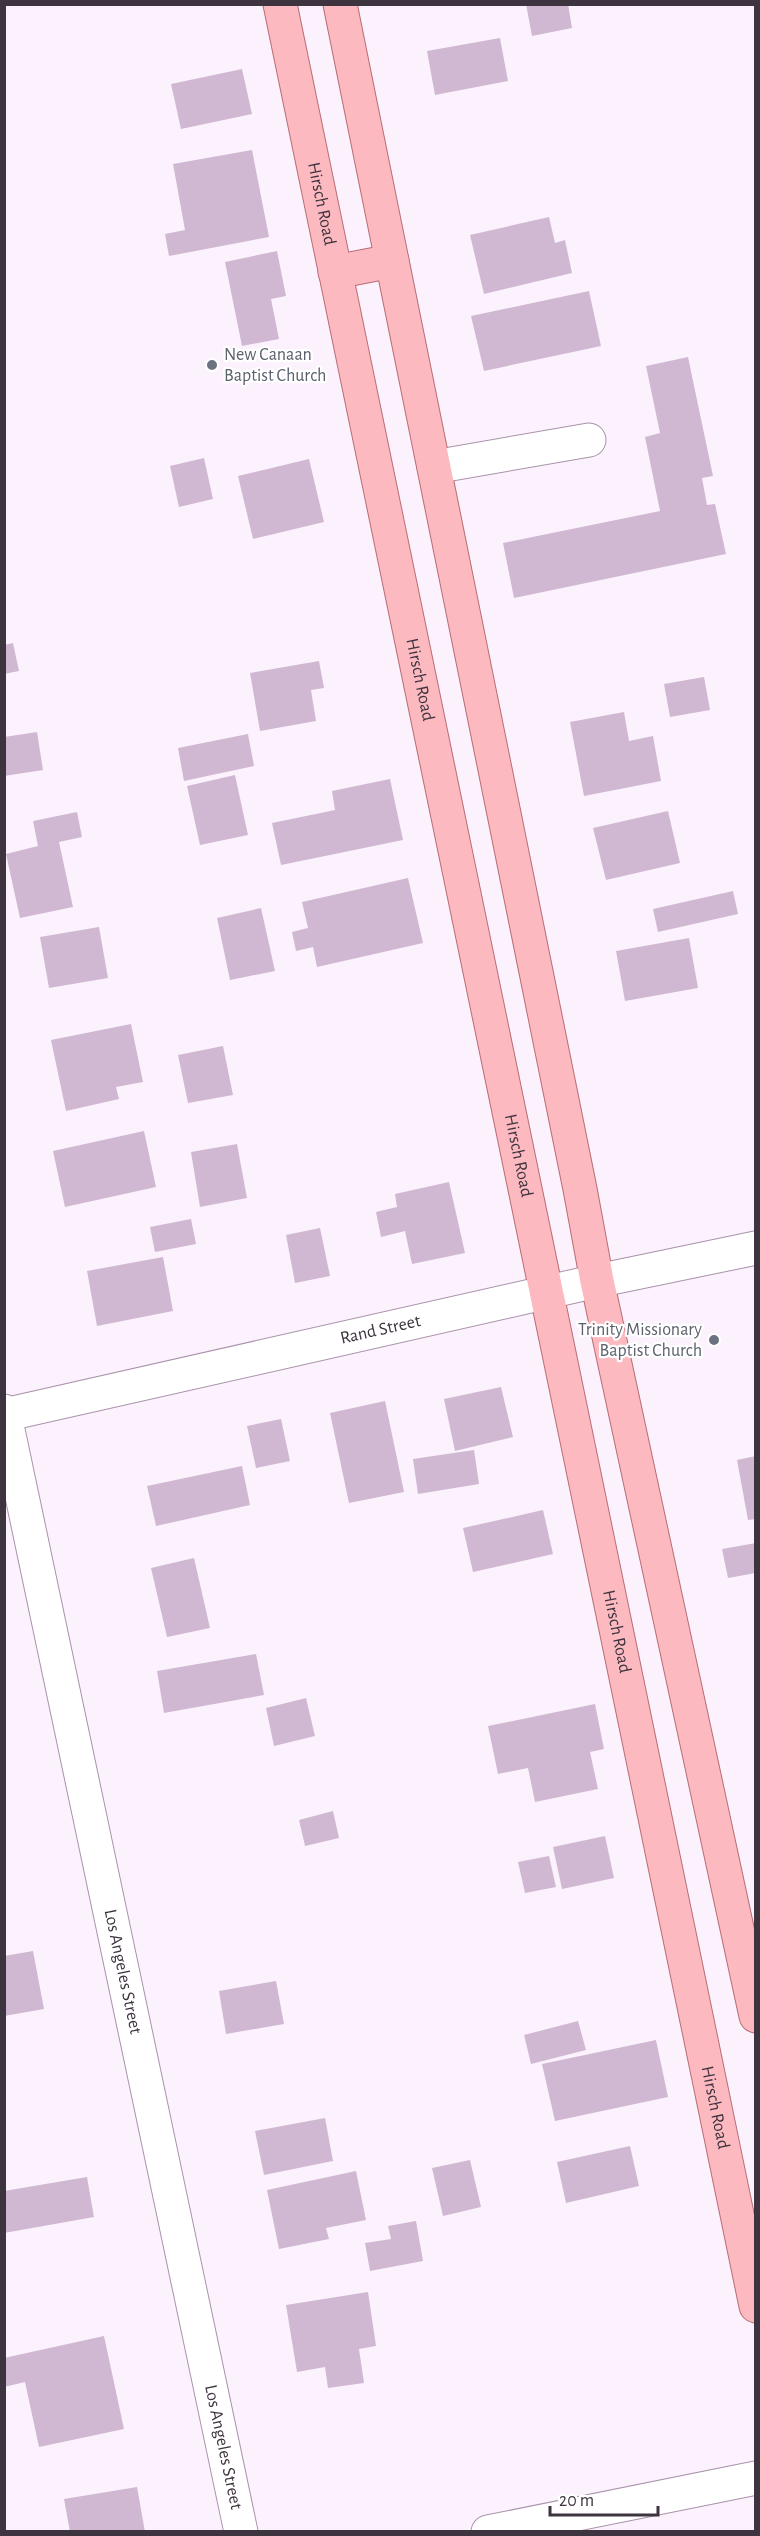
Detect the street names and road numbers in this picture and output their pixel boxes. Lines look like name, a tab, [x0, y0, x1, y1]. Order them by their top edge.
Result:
street label: Hirsch Road	[304, 161, 339, 247]
street label: Hirsch Road	[402, 637, 437, 723]
street label: Hirsch Road	[501, 1113, 535, 1199]
street label: Rand Street	[339, 1312, 423, 1348]
street label: Hirsch Road	[599, 1588, 634, 1675]
street label: Los Angeles Street	[101, 1908, 145, 2036]
street label: Hirsch Road	[698, 2064, 732, 2151]
street label: Los Angeles Street	[201, 2383, 245, 2511]

